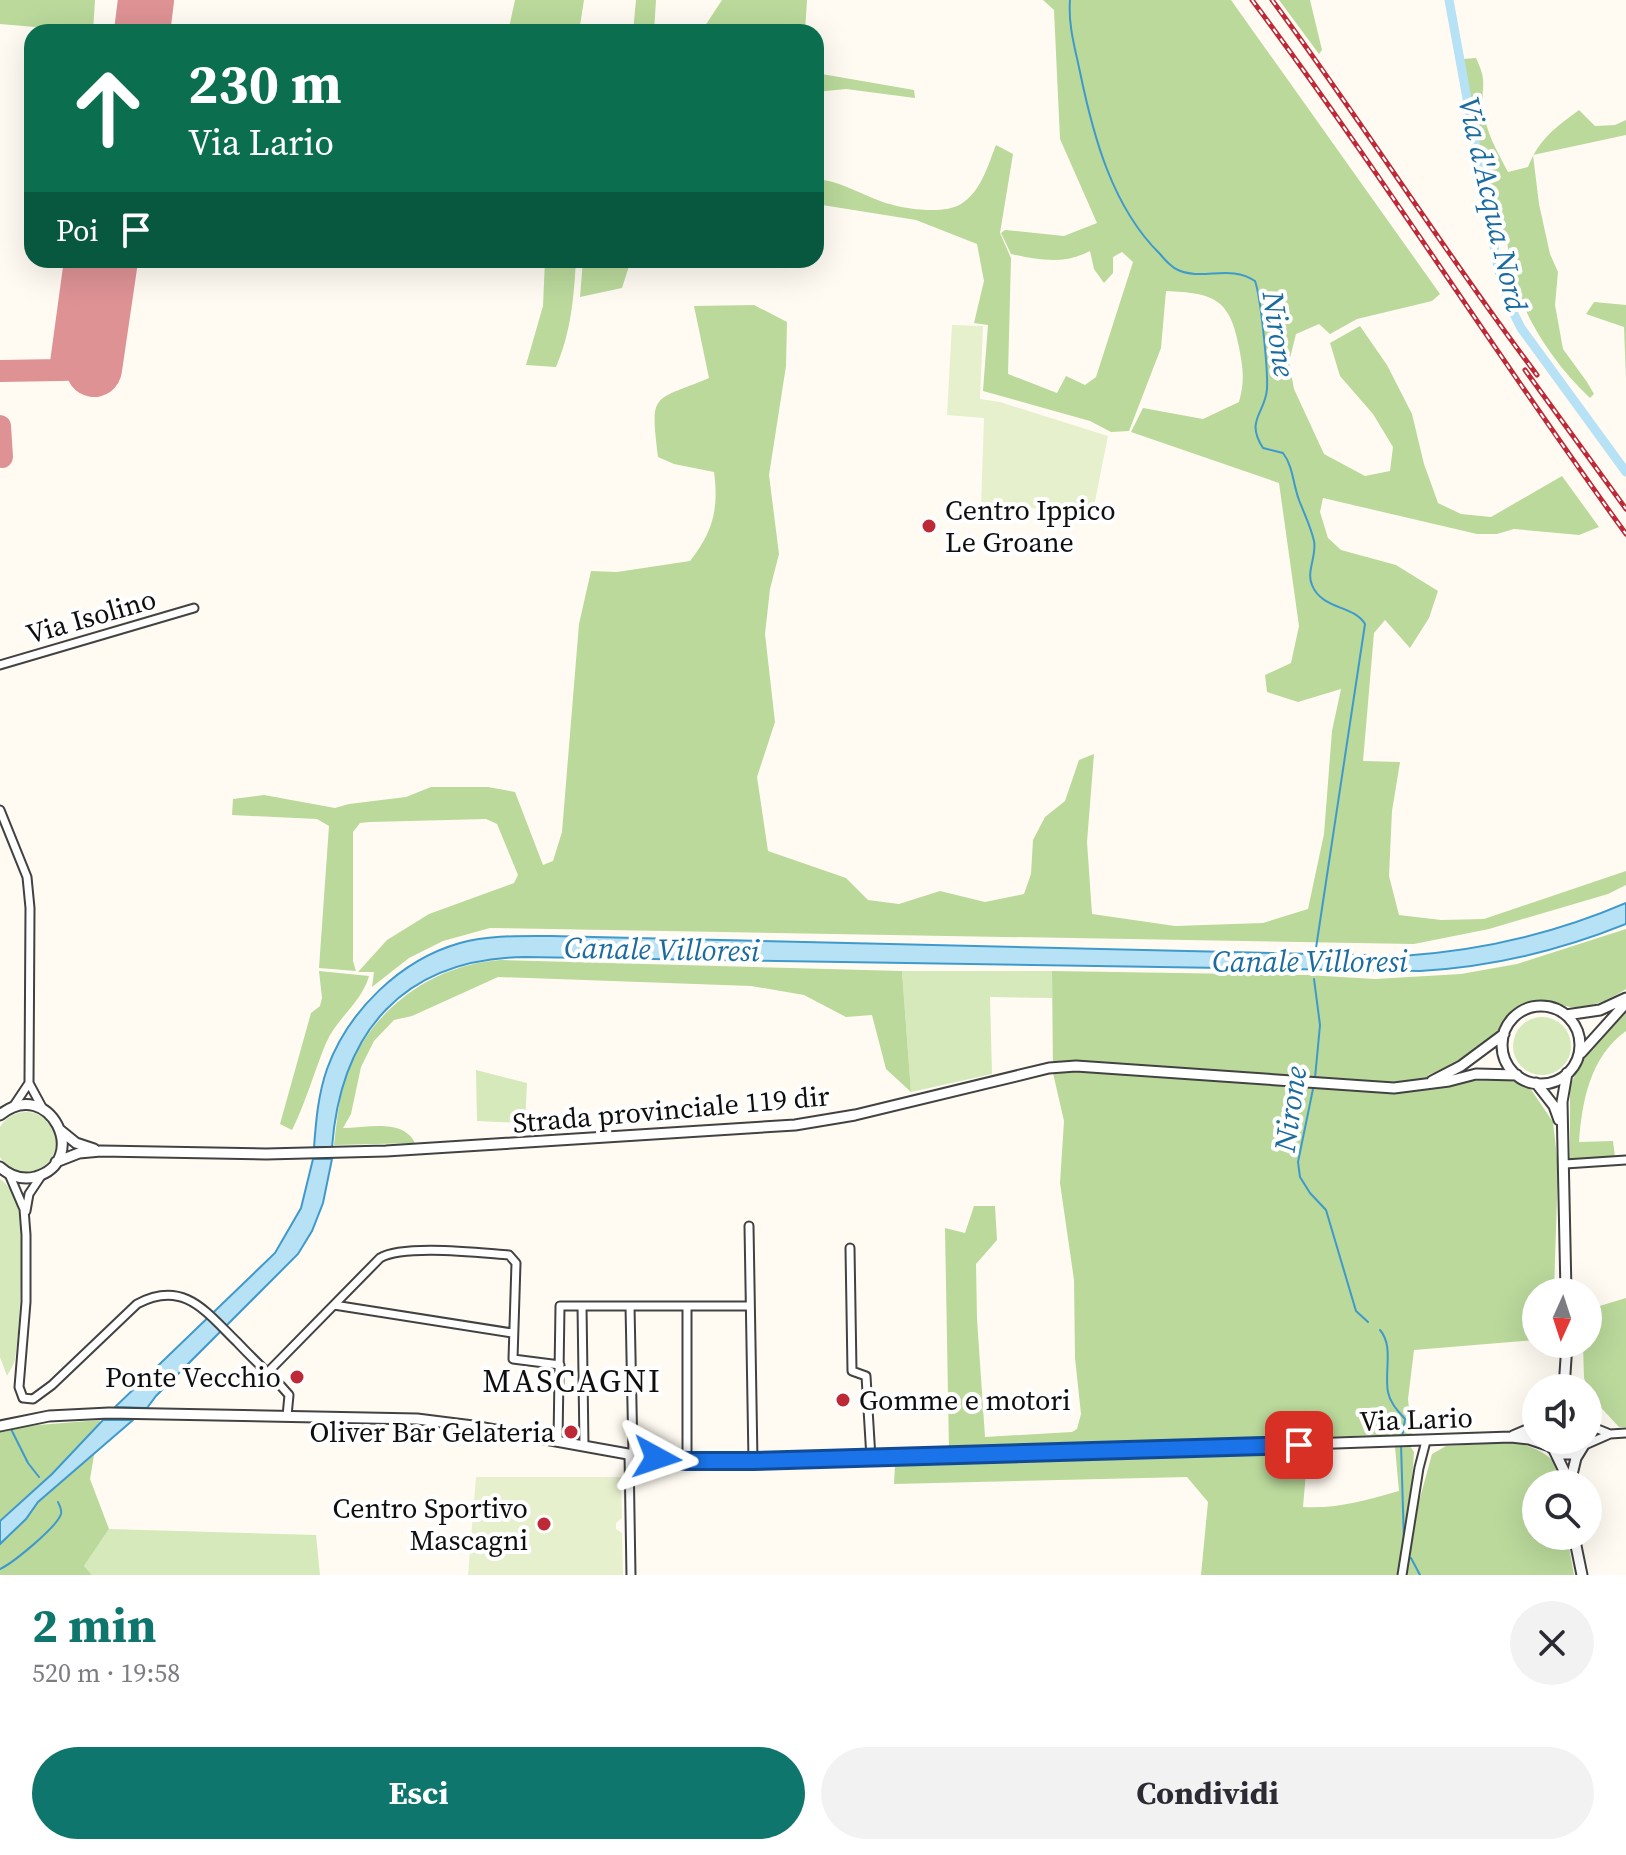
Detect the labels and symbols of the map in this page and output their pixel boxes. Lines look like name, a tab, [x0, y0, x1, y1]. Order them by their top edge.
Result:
water label: Via d'Acqua Nord	[1448, 93, 1538, 316]
water label: Nirone	[1253, 288, 1305, 379]
place label: Centro Ippico Le Groane	[945, 491, 1116, 561]
marker: Centro Ippico Le Groane	[920, 517, 938, 535]
street label: Via Isolino	[22, 579, 160, 653]
water label: Canale Villoresi	[564, 927, 760, 971]
water label: Canale Villoresi	[1212, 941, 1408, 982]
water label: Nirone	[1264, 1064, 1316, 1155]
street label: Strada provinciale 119 dir	[511, 1076, 831, 1142]
north arrow	[1522, 1278, 1602, 1358]
place label: Ponte Vecchio	[105, 1358, 281, 1396]
district label: MASCAGNI	[482, 1359, 662, 1403]
marker: Ponte Vecchio	[288, 1368, 306, 1386]
place label: Gomme e motori	[859, 1381, 1071, 1419]
marker: Gomme e motori	[834, 1391, 852, 1409]
street label: Via Lario	[1359, 1398, 1473, 1440]
pin	[1265, 1411, 1333, 1479]
place label: Oliver Bar Gelateria	[309, 1413, 556, 1451]
position arrow	[615, 1416, 699, 1500]
marker: Oliver Bar Gelateria	[562, 1423, 580, 1441]
place label: Centro Sportivo Mascagni	[333, 1489, 528, 1559]
marker: Centro Sportivo Mascagni	[535, 1515, 553, 1533]

